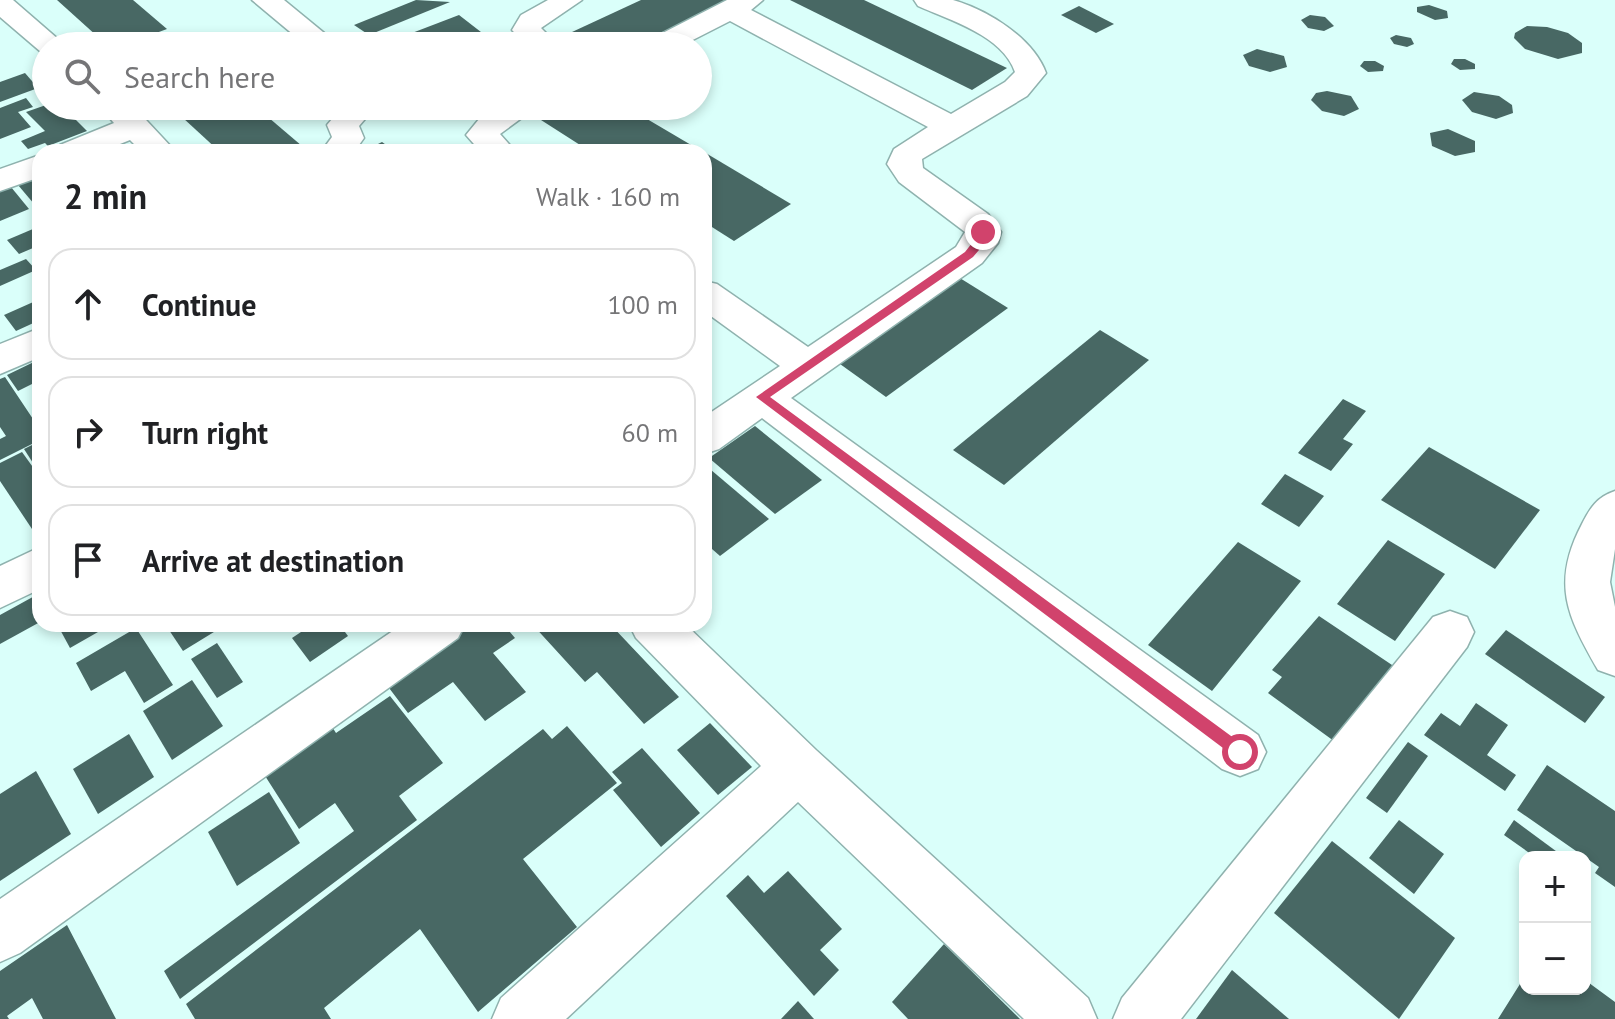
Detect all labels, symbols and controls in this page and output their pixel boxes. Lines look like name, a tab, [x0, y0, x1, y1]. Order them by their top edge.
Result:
search box	[32, 32, 712, 120]
icon: search	[60, 54, 104, 98]
text: Search here	[124, 57, 275, 96]
text: 2 min	[64, 174, 147, 218]
text: Walk · 160 m	[536, 180, 680, 213]
route end	[965, 214, 1001, 250]
icon: ahead	[66, 282, 110, 326]
text: Continue	[142, 285, 256, 324]
text: 100 m	[607, 288, 678, 321]
icon: right	[66, 410, 110, 454]
text: Turn right	[142, 413, 268, 452]
text: 60 m	[622, 416, 678, 449]
icon: arrive	[66, 538, 110, 582]
text: Arrive at destination	[142, 541, 404, 580]
route start	[1222, 734, 1258, 770]
map controls	[1519, 851, 1591, 995]
button: +	[1519, 851, 1591, 923]
button: −	[1519, 923, 1591, 995]

